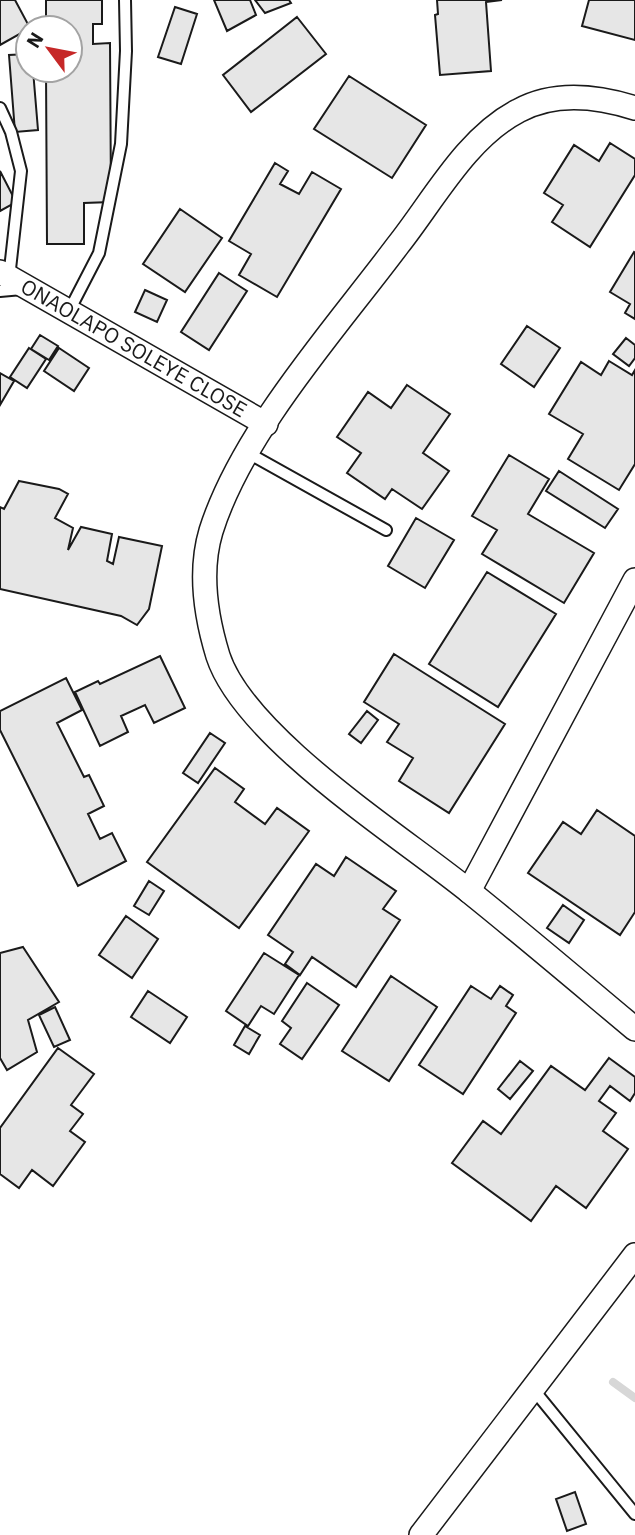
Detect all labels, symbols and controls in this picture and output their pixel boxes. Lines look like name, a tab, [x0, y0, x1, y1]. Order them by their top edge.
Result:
north arrow	[14, 14, 84, 84]
text: N	[21, 28, 48, 52]
street label: ONAOLAPO SOLEYE CLOSE	[16, 272, 252, 423]

